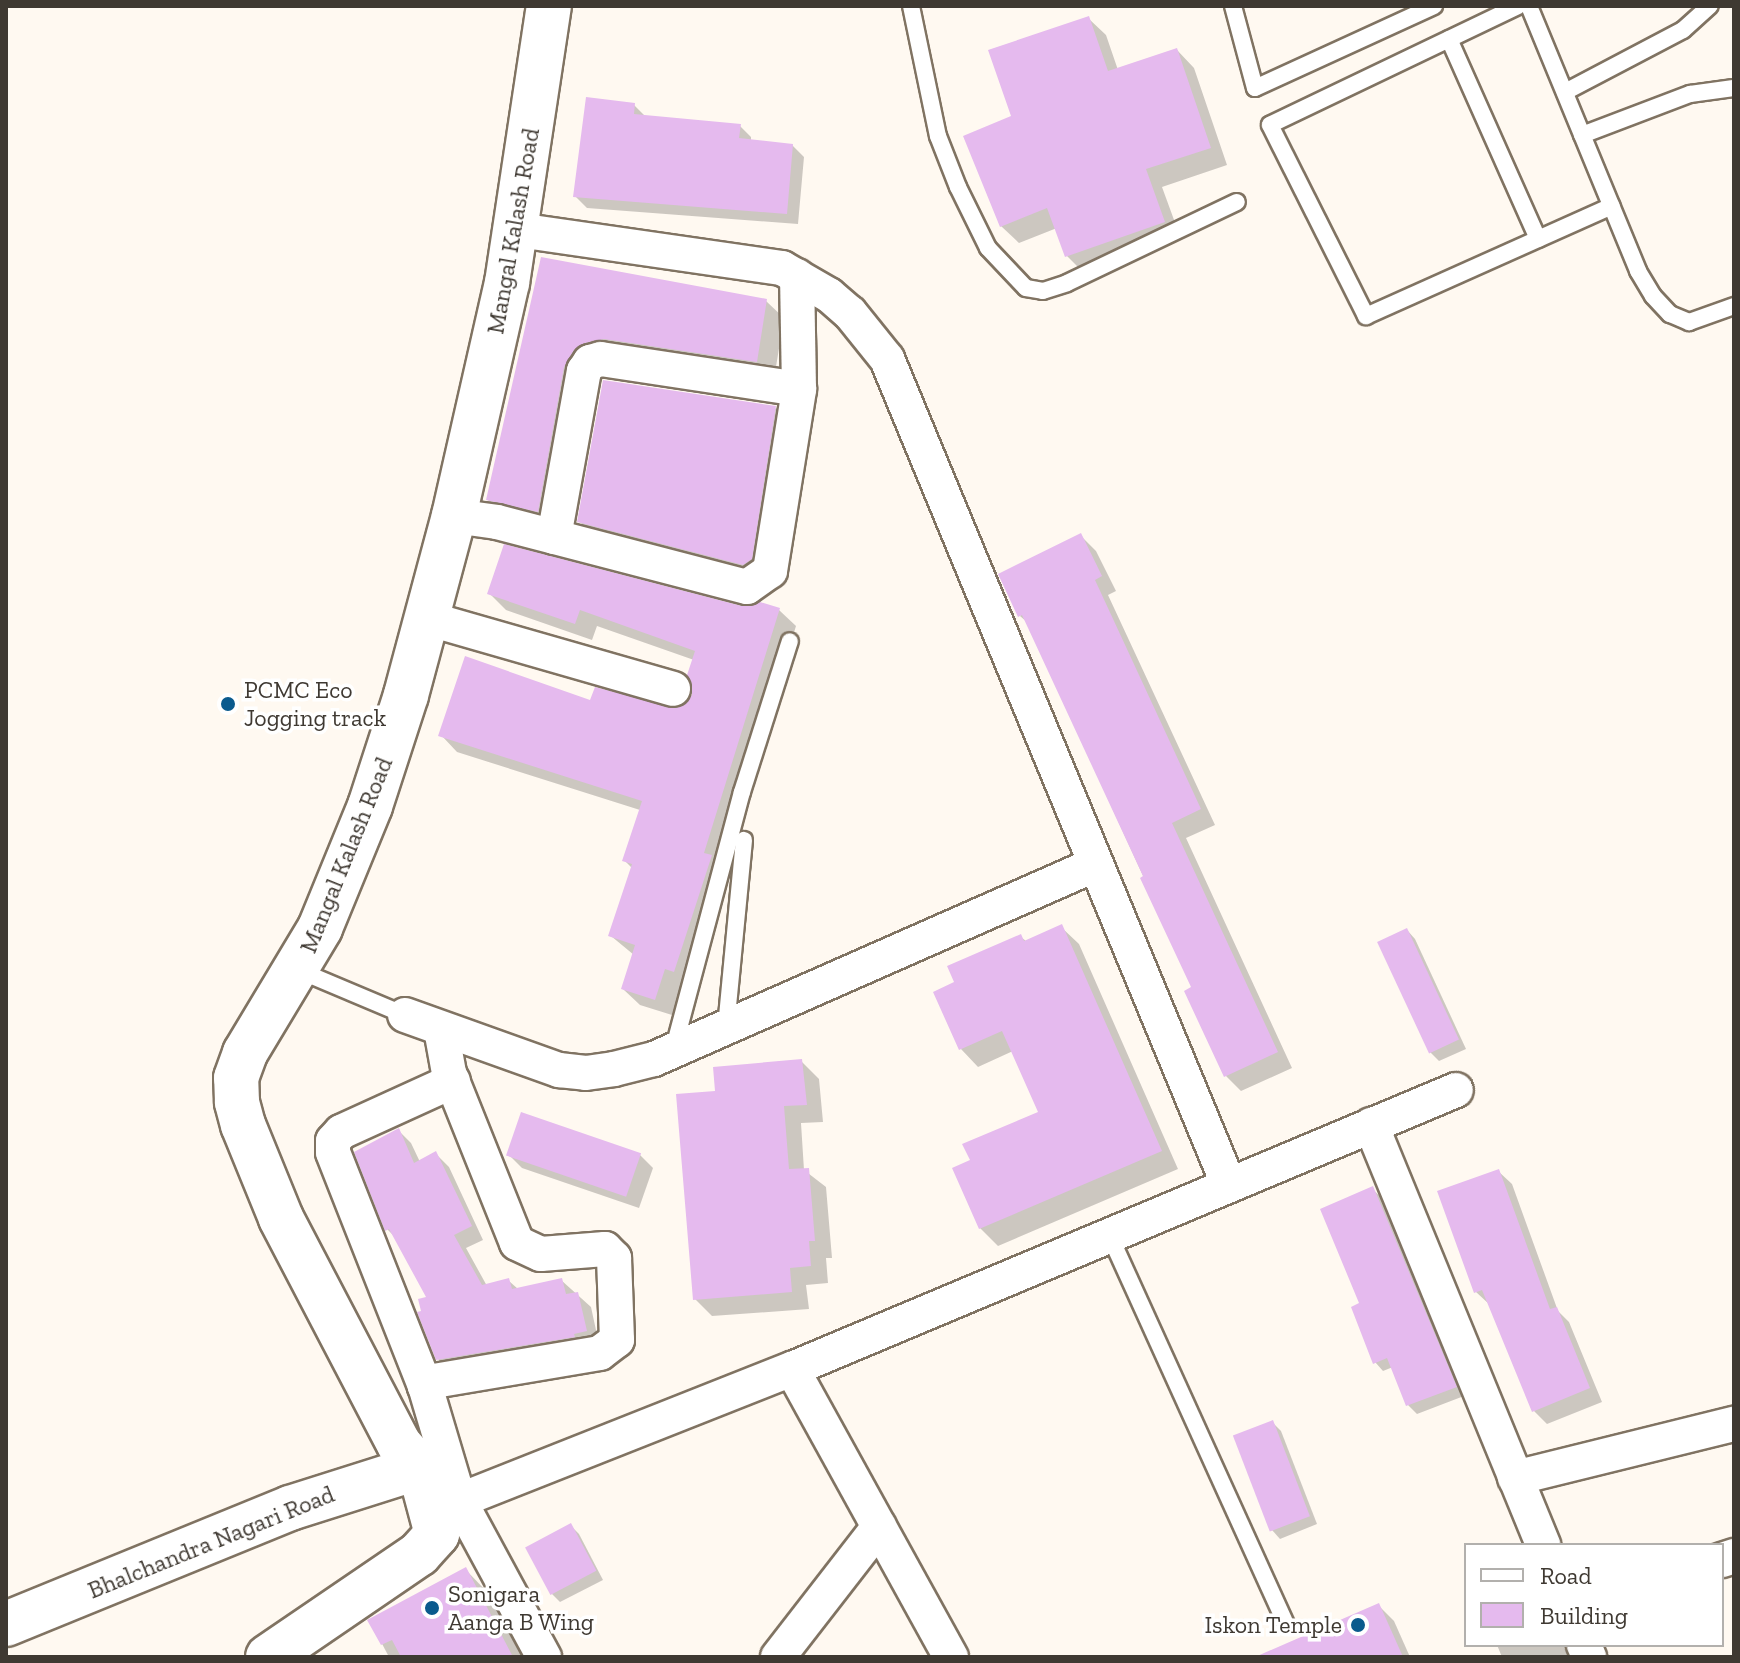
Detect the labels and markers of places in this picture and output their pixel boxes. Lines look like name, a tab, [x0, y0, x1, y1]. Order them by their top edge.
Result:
place label: PCMC Eco Jogging track	[244, 676, 386, 732]
marker: PCMC Eco Jogging track	[219, 695, 237, 713]
place label: Sonigara Aanga B Wing	[448, 1580, 595, 1636]
marker: Sonigara Aanga B Wing	[423, 1599, 441, 1617]
place label: Iskon Temple	[1204, 1611, 1342, 1639]
marker: Iskon Temple	[1349, 1616, 1367, 1634]

